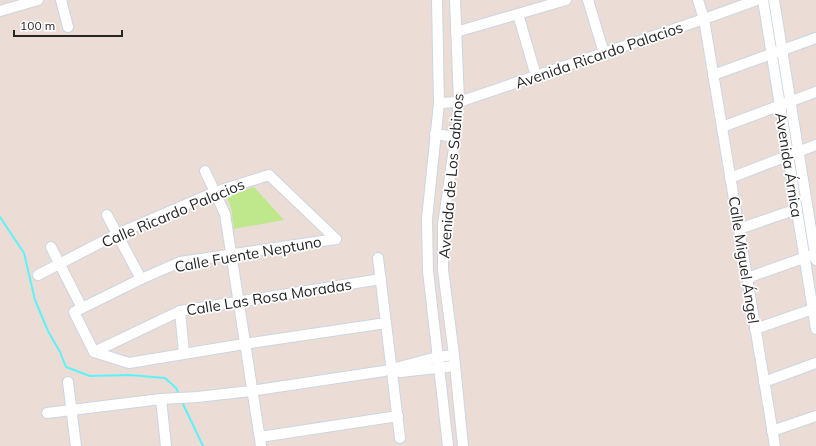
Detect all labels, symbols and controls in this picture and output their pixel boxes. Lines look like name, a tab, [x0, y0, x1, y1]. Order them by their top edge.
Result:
scale bar	[14, 12, 122, 38]
street label: Avenida Ricardo Palacios	[513, 17, 685, 93]
text: 100 m	[20, 18, 55, 33]
street label: Avenida de Los Sabinos	[434, 93, 468, 259]
street label: Avenida Árnica	[771, 111, 807, 219]
street label: Calle Ricardo Palacios	[99, 174, 247, 252]
street label: Calle Miguel Ángel	[725, 195, 763, 325]
street label: Calle Fuente Neptuno	[173, 232, 323, 276]
street label: Calle Las Rosa Moradas	[185, 275, 353, 319]

